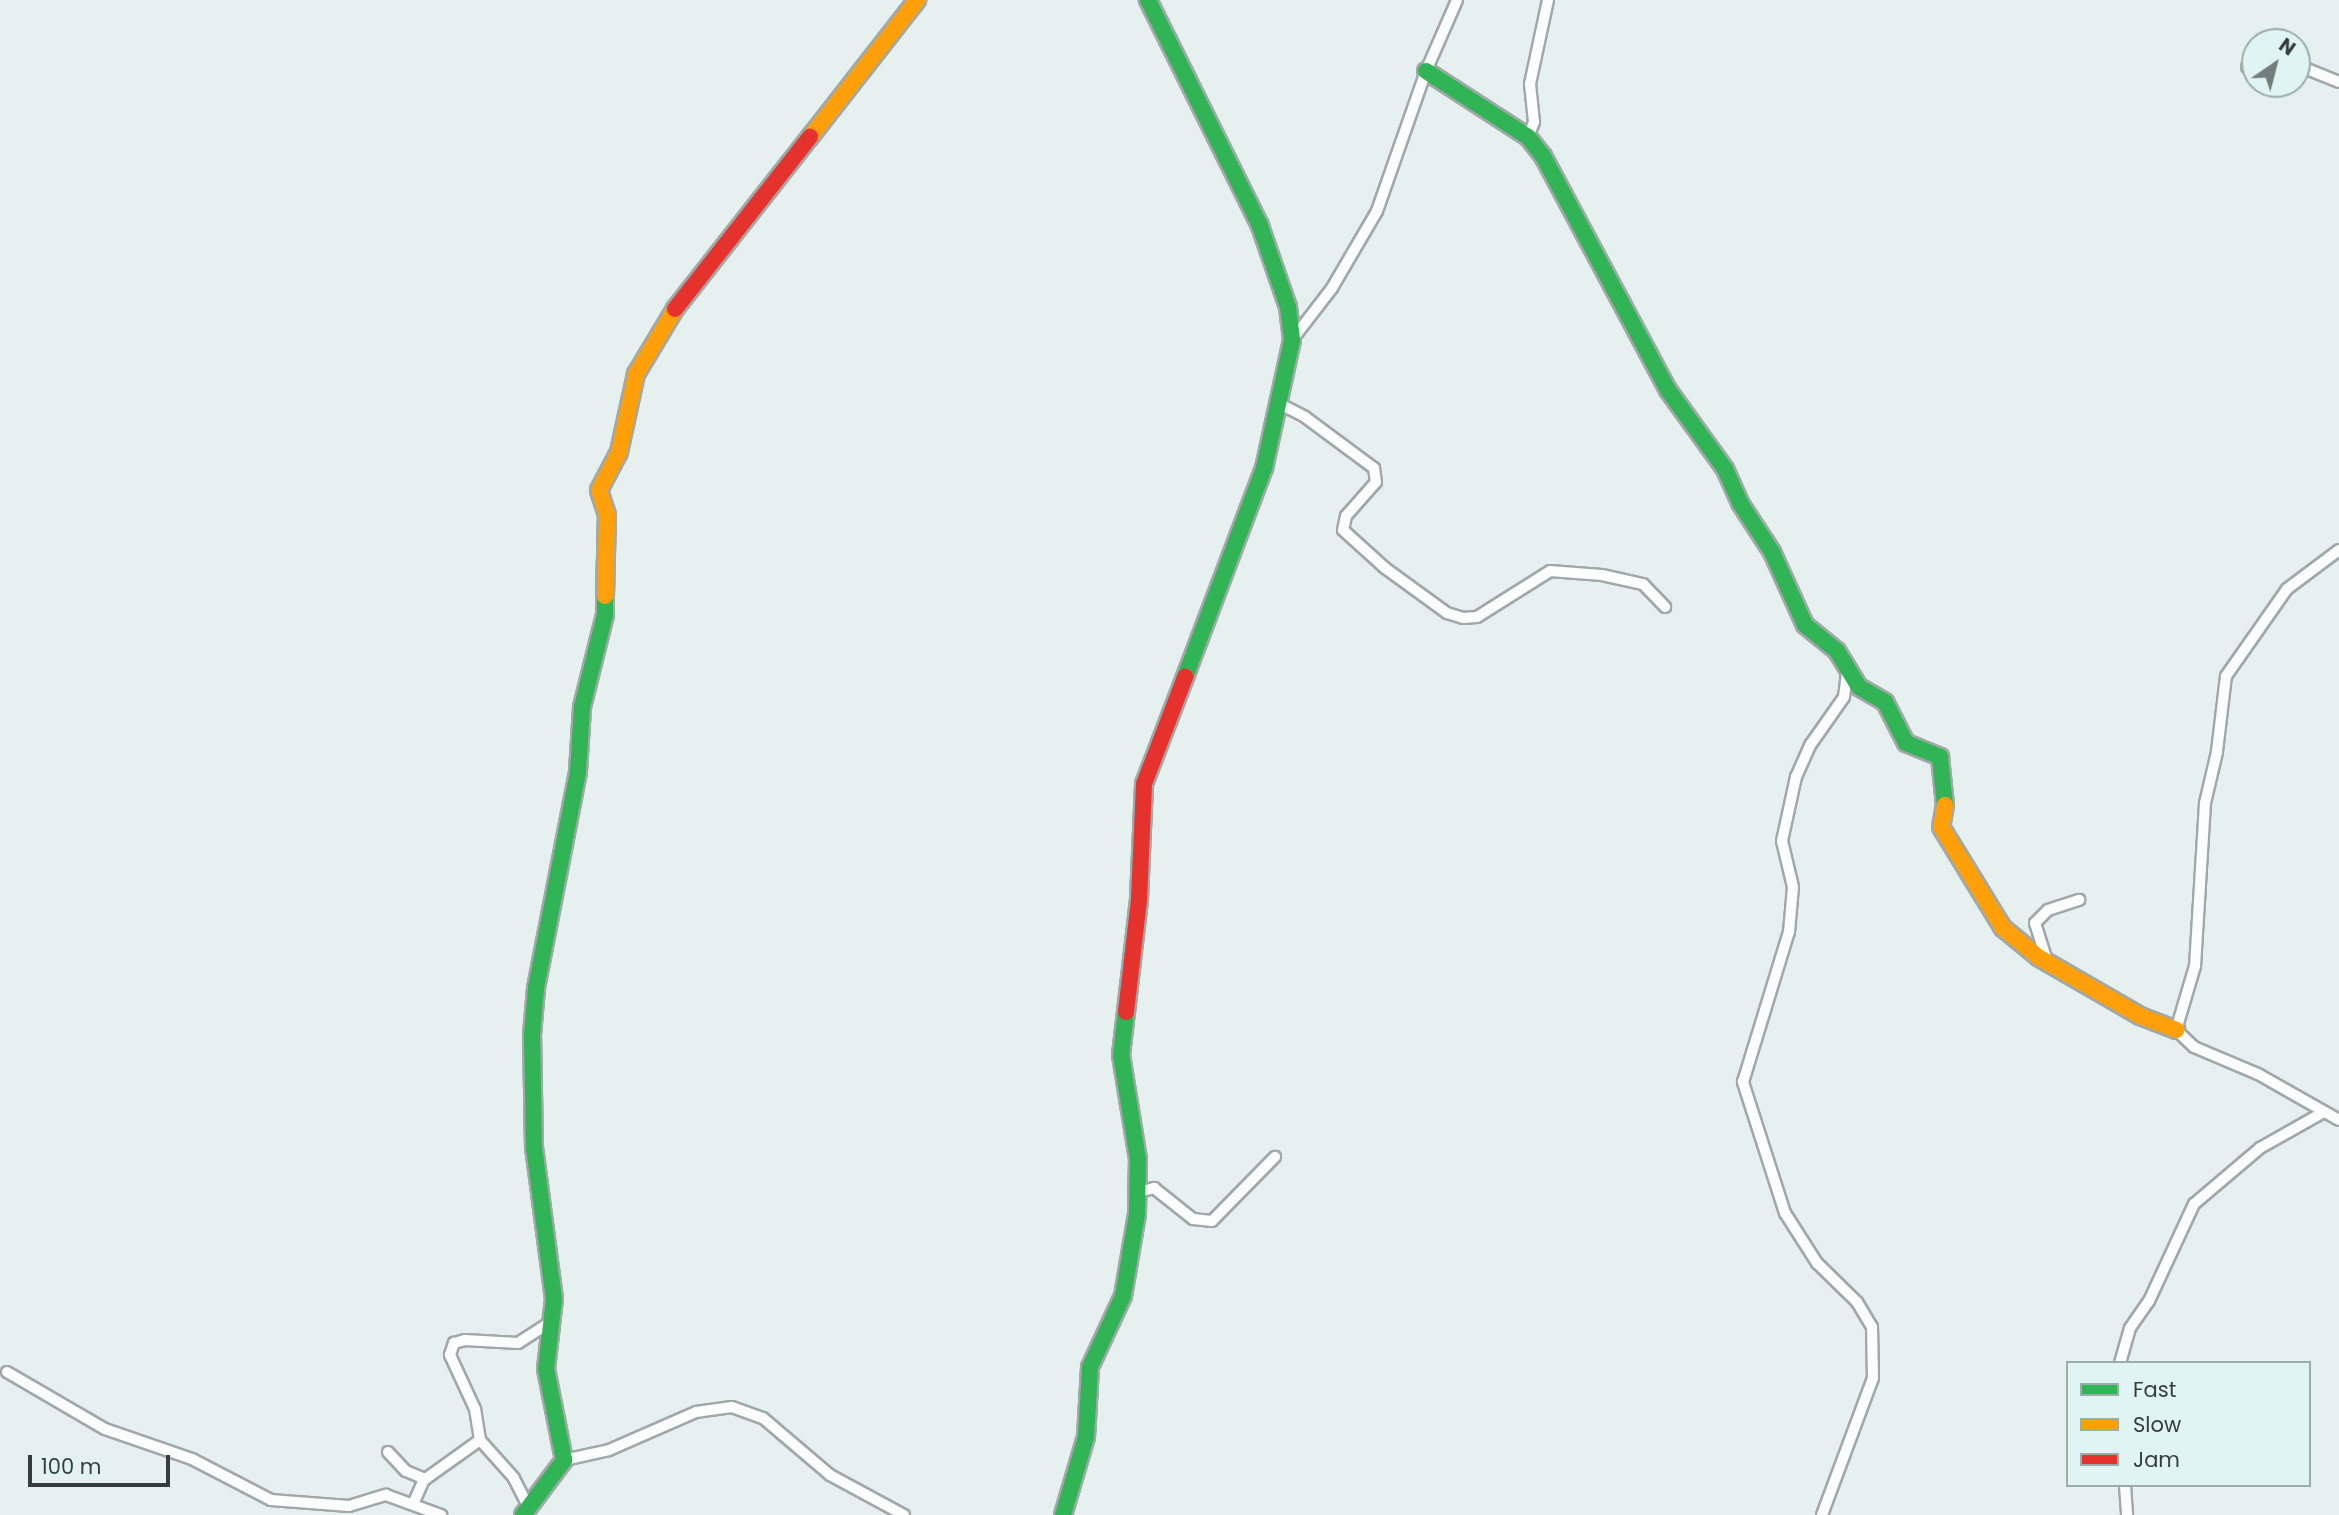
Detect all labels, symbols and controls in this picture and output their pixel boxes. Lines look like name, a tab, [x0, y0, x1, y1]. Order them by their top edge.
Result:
north arrow	[2241, 28, 2311, 98]
text: N	[2274, 32, 2301, 62]
legend	[2066, 1361, 2311, 1487]
text: Fast	[2133, 1375, 2176, 1404]
text: Slow	[2133, 1410, 2181, 1439]
scale bar	[32, 1442, 173, 1486]
text: Jam	[2133, 1445, 2180, 1474]
text: 100 m	[41, 1452, 101, 1481]

